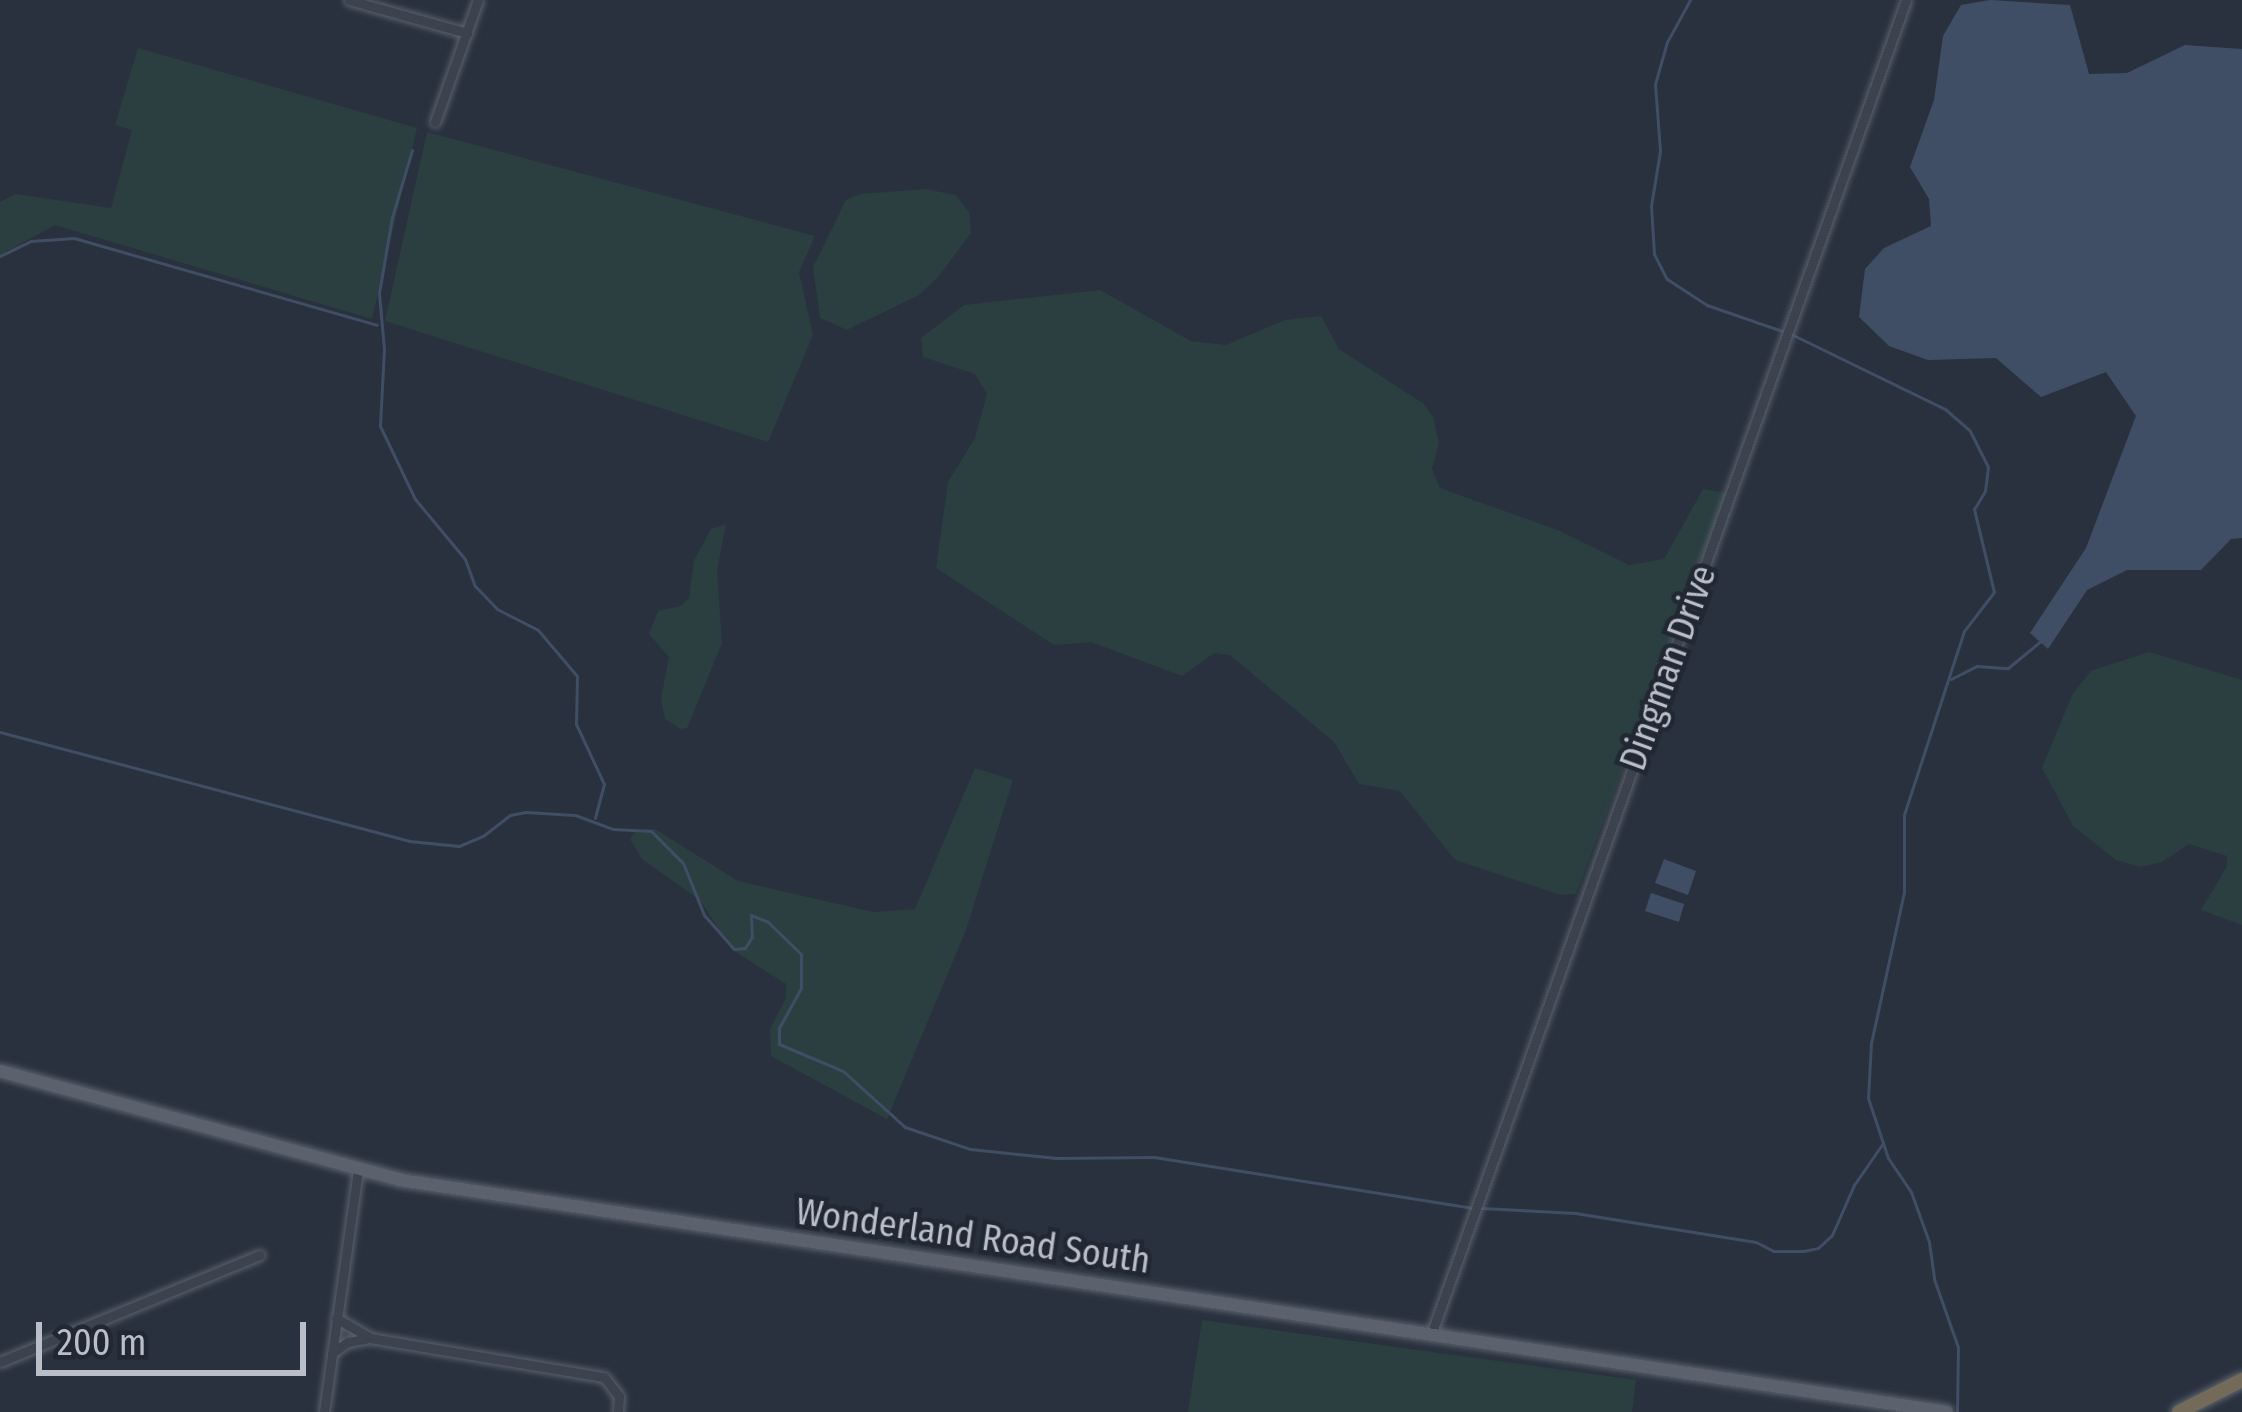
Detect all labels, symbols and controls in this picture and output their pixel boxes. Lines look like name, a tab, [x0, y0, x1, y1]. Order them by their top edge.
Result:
street label: Dingman Drive	[1612, 560, 1726, 776]
street label: Wonderland Road South	[793, 1191, 1153, 1283]
scale bar	[42, 1298, 312, 1372]
text: 200 m	[57, 1321, 147, 1365]

